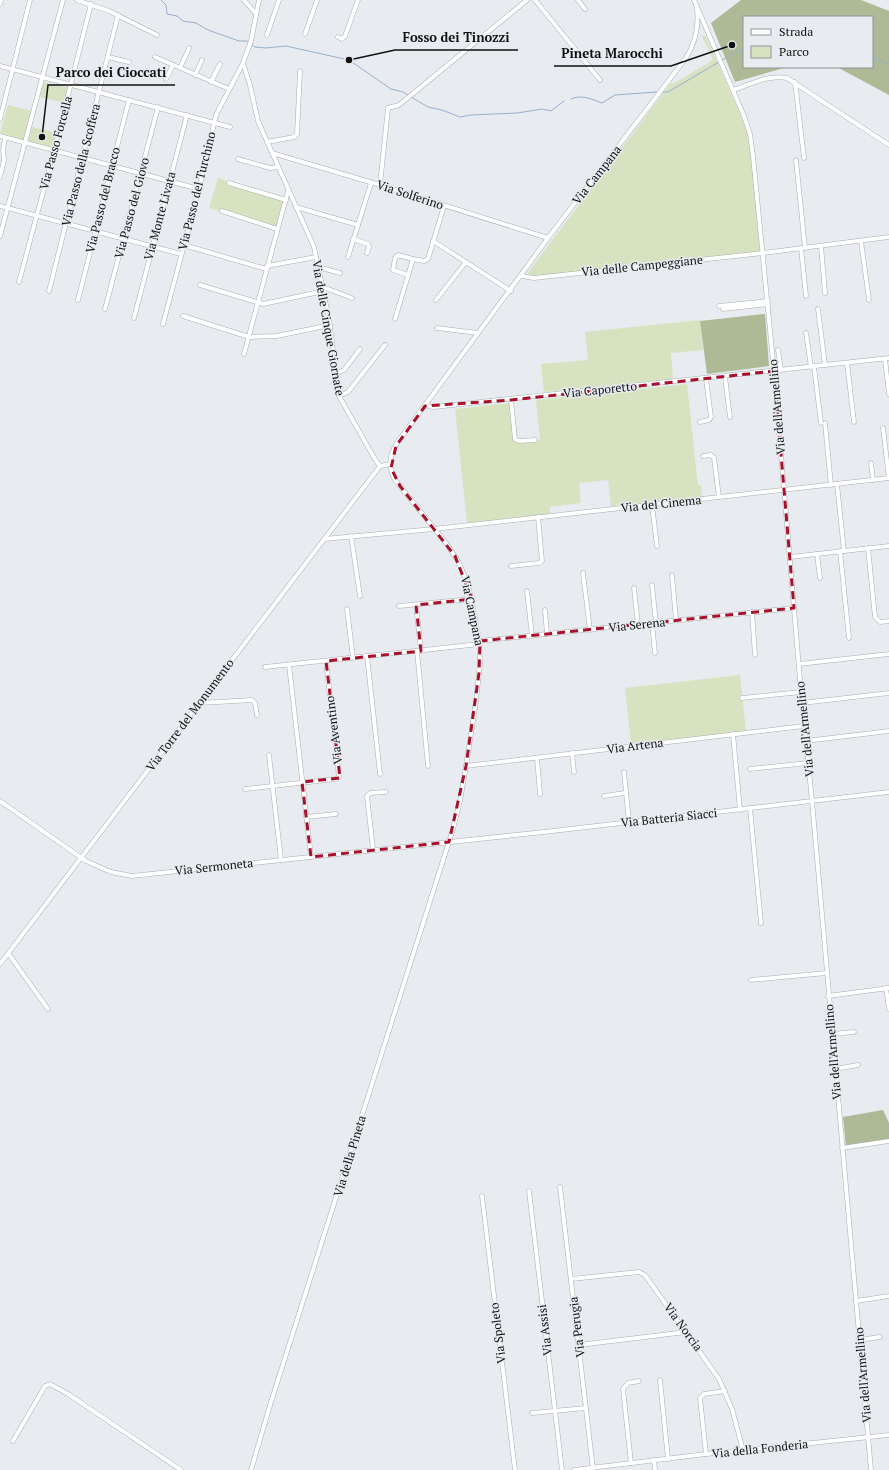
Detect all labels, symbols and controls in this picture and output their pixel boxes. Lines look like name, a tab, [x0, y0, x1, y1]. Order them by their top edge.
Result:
legend	[743, 16, 873, 68]
text: Strada	[779, 24, 813, 39]
callout: Fosso dei Tinozzi	[395, 25, 518, 50]
text: Fosso dei Tinozzi	[402, 28, 510, 46]
callout: Pineta Marocchi	[554, 41, 671, 66]
text: Pineta Marocchi	[561, 44, 663, 62]
text: Parco	[779, 44, 809, 59]
callout: Parco dei Cioccati	[48, 60, 175, 85]
text: Parco dei Cioccati	[56, 63, 166, 81]
street label: Via Passo Forcella	[36, 94, 75, 191]
street label: Via Passo della Scoffera	[58, 102, 103, 228]
street label: Via Passo del Turchino	[175, 130, 219, 252]
street label: Via Campana	[569, 142, 624, 207]
street label: Via Passo del Bracco	[82, 145, 123, 254]
street label: Via Passo del Giovo	[111, 155, 152, 260]
street label: Via Monte Livata	[140, 170, 179, 262]
street label: Via Solferino	[375, 177, 446, 212]
street label: Via delle Campeggiane	[580, 252, 703, 279]
street label: Via delle Cinque Giornate	[309, 259, 348, 397]
street label: Via dell'Armellino	[765, 358, 788, 455]
street label: Via Caporetto	[562, 378, 638, 401]
street label: Via del Cinema	[620, 492, 702, 515]
street label: Via Campana	[458, 575, 487, 647]
street label: Via Serena	[608, 614, 666, 635]
street label: Via Torre del Monumento	[142, 655, 237, 774]
street label: Via dell'Armellino	[792, 680, 817, 777]
street label: Via Aventino	[322, 695, 345, 765]
street label: Via Artena	[606, 735, 664, 756]
street label: Via Batteria Siacci	[620, 805, 718, 830]
street label: Via Sermoneta	[174, 855, 254, 878]
street label: Via dell'Armellino	[821, 1003, 844, 1100]
street label: Via della Pineta	[330, 1113, 369, 1198]
street label: Via Perugia	[565, 1296, 588, 1358]
street label: Via Norcia	[661, 1300, 706, 1354]
street label: Via Spoleto	[486, 1301, 509, 1364]
street label: Via Assisi	[534, 1303, 555, 1357]
street label: Via dell'Armellino	[851, 1326, 874, 1423]
street label: Via della Fonderia	[711, 1436, 809, 1461]

